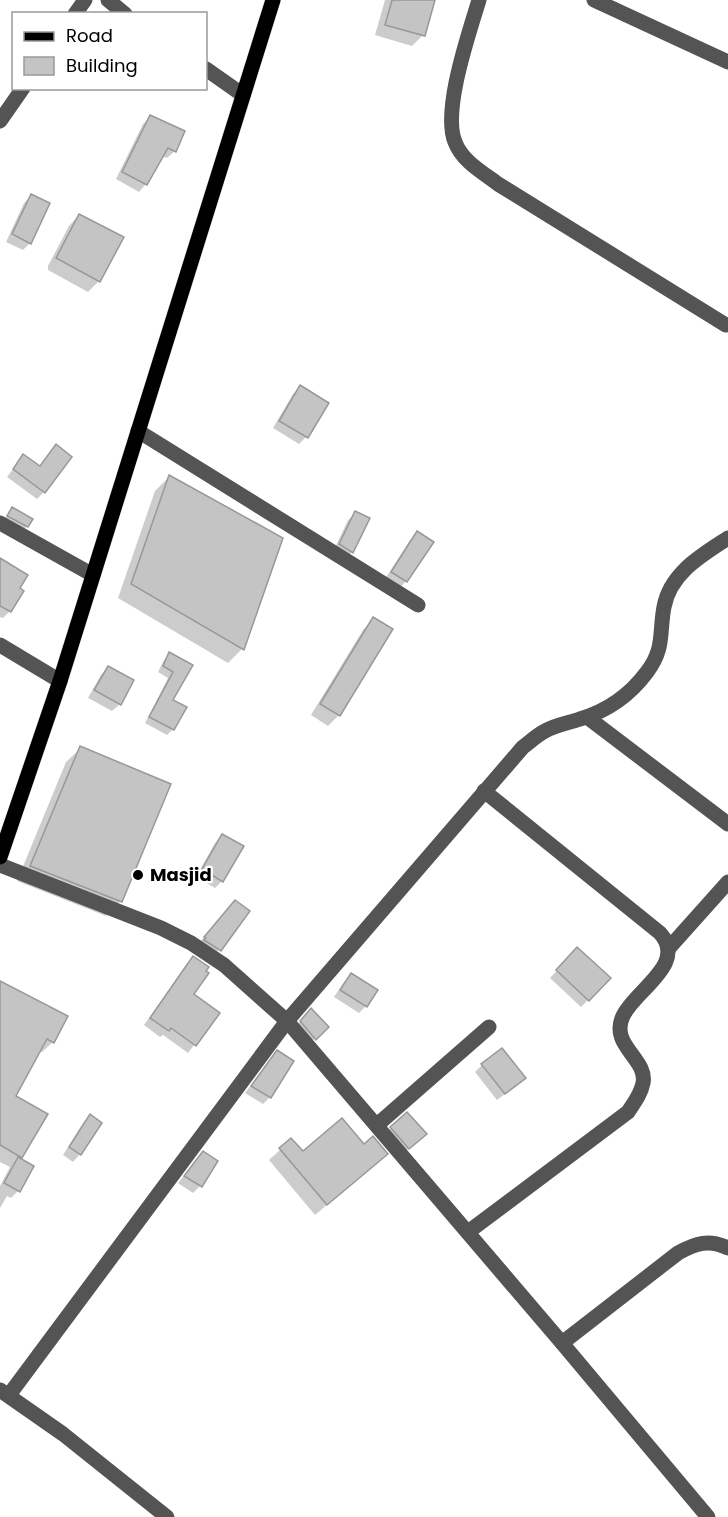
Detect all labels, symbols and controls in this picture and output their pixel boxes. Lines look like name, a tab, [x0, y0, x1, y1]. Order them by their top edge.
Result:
legend	[12, 12, 207, 90]
text: Road	[66, 23, 113, 48]
text: Building	[66, 53, 138, 78]
place label: Masjid	[150, 862, 212, 887]
marker: Masjid	[131, 868, 145, 882]

